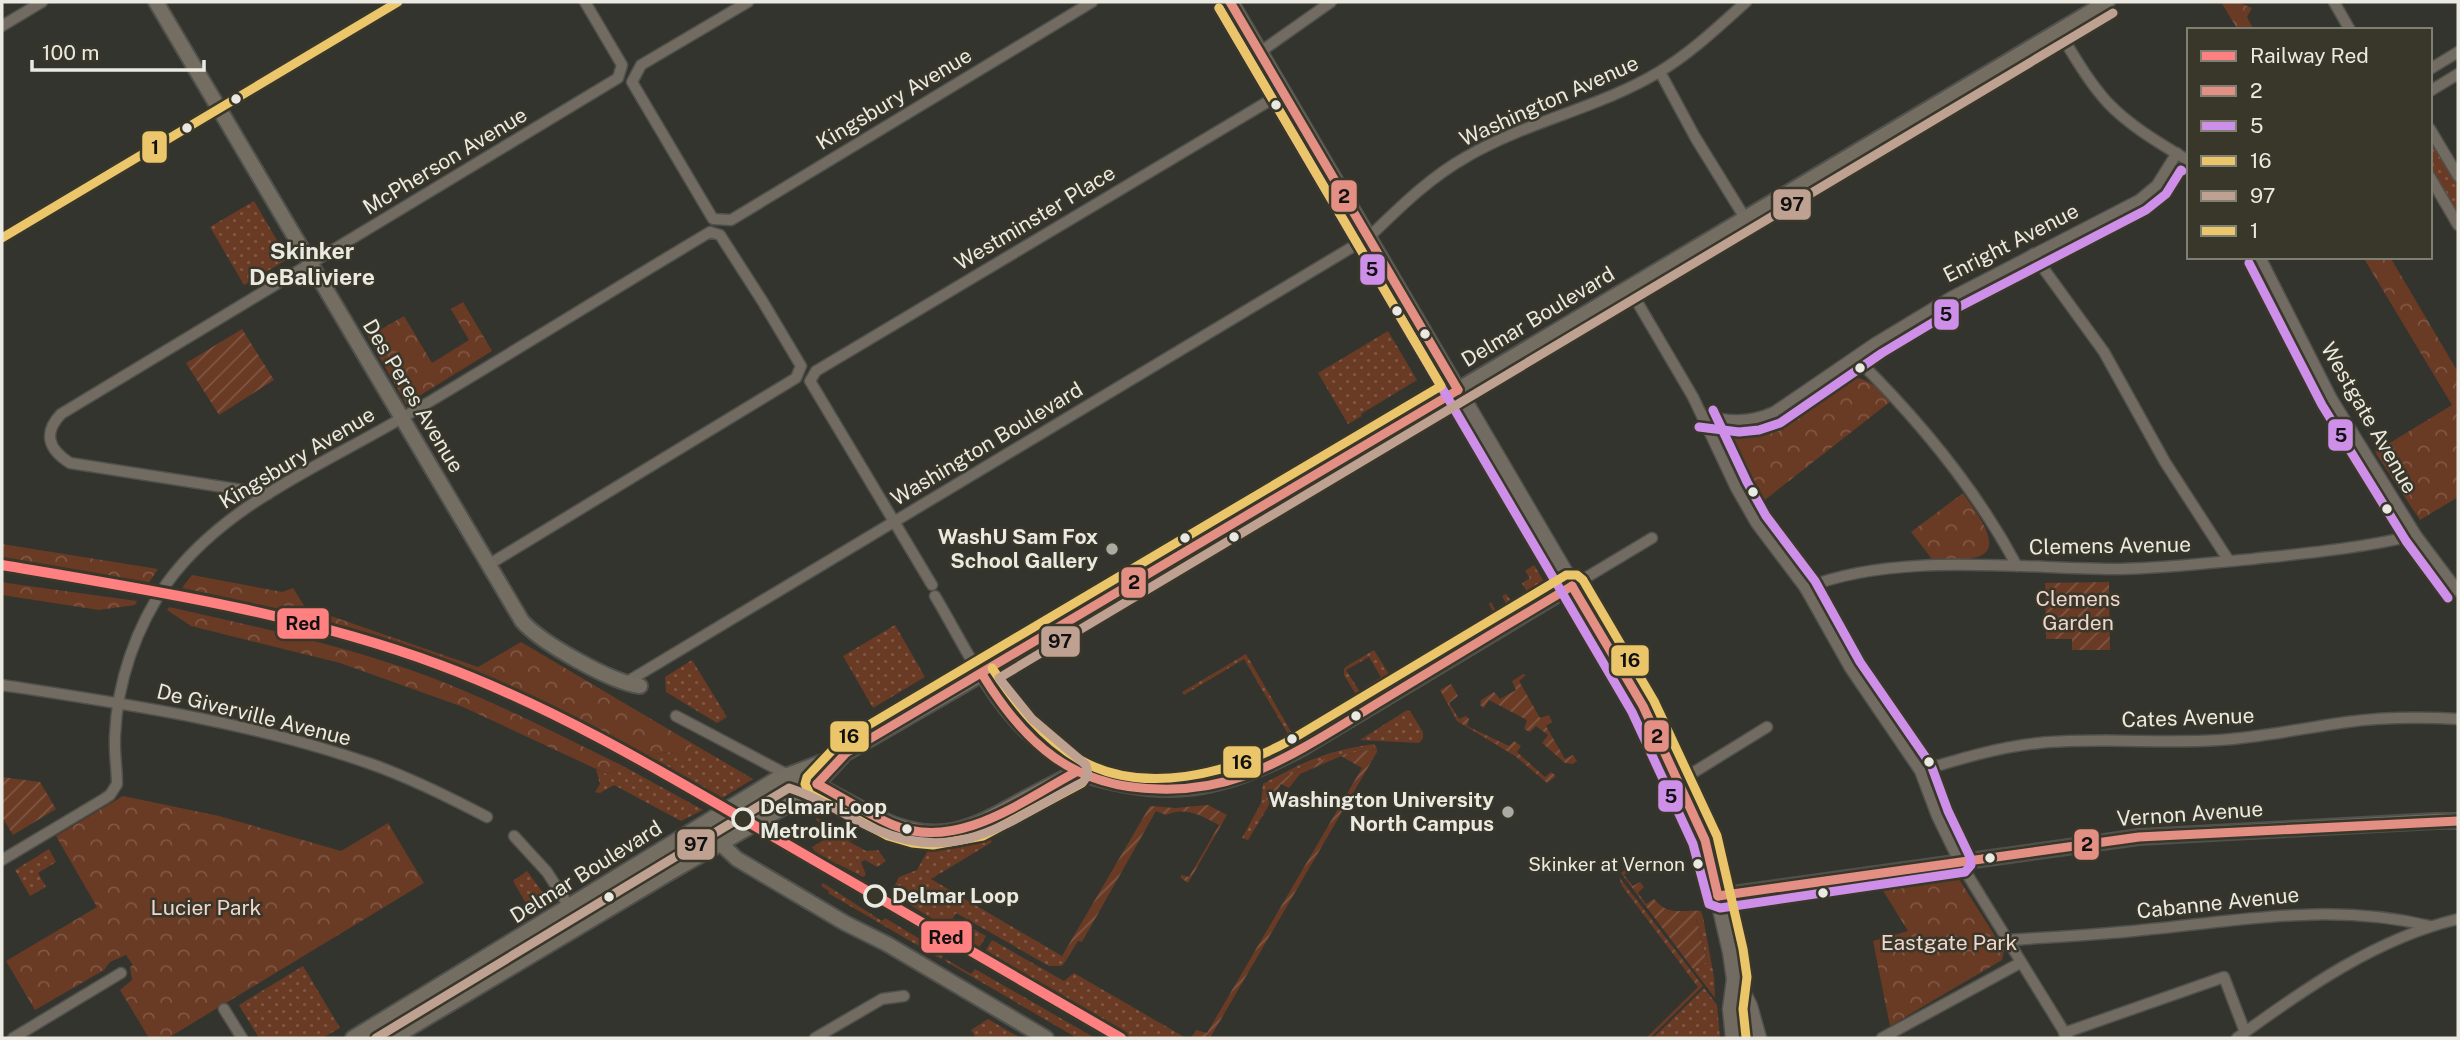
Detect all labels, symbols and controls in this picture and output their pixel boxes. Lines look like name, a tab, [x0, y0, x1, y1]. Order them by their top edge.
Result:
scale bar	[32, 28, 203, 72]
legend	[2187, 28, 2432, 259]
text: 100 m	[42, 40, 99, 65]
street label: Kingsbury Avenue	[812, 42, 976, 155]
text: Railway Red	[2250, 43, 2369, 68]
street label: Washington Avenue	[1456, 50, 1642, 151]
text: 2	[2250, 78, 2263, 103]
unlabelled marker	[229, 92, 243, 106]
unlabelled marker	[1269, 98, 1283, 112]
street label: McPherson Avenue	[358, 102, 531, 219]
text: 5	[2250, 113, 2263, 138]
unlabelled marker	[180, 121, 194, 135]
line badge: 1	[141, 130, 168, 164]
text: 1	[151, 136, 159, 158]
text: 16	[2250, 148, 2272, 173]
street label: Westminster Place	[950, 160, 1120, 275]
line badge: 2	[1330, 179, 1358, 213]
text: 97	[2250, 183, 2275, 208]
text: 2	[1338, 185, 1350, 207]
line badge: 97	[1772, 188, 1812, 221]
text: 97	[1780, 193, 1804, 215]
street label: Enright Avenue	[1939, 198, 2083, 287]
text: 1	[2250, 218, 2259, 243]
district label: Skinker DeBaliviere	[249, 237, 375, 290]
line badge: 5	[1359, 253, 1386, 286]
text: 5	[1366, 258, 1378, 280]
street label: Delmar Boulevard	[1457, 261, 1619, 372]
line badge: 5	[1933, 298, 1960, 331]
text: 5	[1940, 303, 1952, 325]
unlabelled marker	[1390, 304, 1404, 318]
street label: Des Peres Avenue	[358, 314, 469, 477]
unlabelled marker	[1418, 327, 1432, 341]
street label: Westgate Avenue	[2316, 338, 2423, 498]
unlabelled marker	[1853, 361, 1867, 375]
street label: Washington Boulevard	[886, 376, 1087, 511]
street label: Kingsbury Avenue	[215, 401, 379, 514]
line badge: 5	[2327, 418, 2354, 452]
text: 5	[2335, 424, 2347, 446]
unlabelled marker	[1746, 485, 1760, 499]
unlabelled marker	[2380, 502, 2394, 516]
place label: WashU Sam Fox School Gallery	[938, 524, 1098, 573]
unlabelled marker	[1227, 530, 1241, 544]
unlabelled marker	[1178, 531, 1192, 545]
street label: Clemens Avenue	[2029, 532, 2191, 559]
marker: WashU Sam Fox School Gallery	[1104, 541, 1120, 557]
line badge: 2	[1120, 566, 1147, 599]
text: 2	[1128, 571, 1140, 593]
park label: Clemens Garden	[2036, 586, 2120, 635]
line badge: Red	[276, 607, 330, 640]
text: Red	[285, 612, 321, 634]
line badge: 97	[1040, 625, 1081, 658]
text: 97	[1048, 630, 1072, 652]
line badge: 16	[1610, 644, 1650, 677]
text: 16	[1620, 649, 1640, 671]
street label: De Giverville Avenue	[154, 678, 354, 751]
street label: Cates Avenue	[2121, 703, 2255, 732]
unlabelled marker	[1349, 709, 1363, 723]
line badge: 2	[1643, 719, 1670, 753]
line badge: 16	[829, 720, 870, 753]
text: 16	[839, 725, 859, 747]
text: 2	[1651, 725, 1663, 747]
unlabelled marker	[1285, 732, 1299, 746]
line badge: 16	[1222, 745, 1262, 779]
text: 16	[1232, 751, 1252, 773]
unlabelled marker	[1922, 755, 1936, 769]
line badge: 5	[1657, 779, 1684, 813]
text: 5	[1665, 785, 1677, 807]
place label: Washington University North Campus	[1268, 787, 1494, 836]
place label: Delmar Loop Metrolink	[760, 794, 887, 843]
street label: Vernon Avenue	[2116, 796, 2264, 831]
marker: Washington University North Campus	[1500, 804, 1516, 820]
marker: Delmar Loop Metrolink	[732, 808, 754, 830]
street label: Delmar Boulevard	[505, 815, 666, 928]
unlabelled marker	[900, 822, 914, 836]
line badge: 97	[676, 828, 716, 861]
line badge: 2	[2073, 828, 2100, 861]
text: 97	[684, 833, 708, 855]
text: 2	[2081, 833, 2093, 855]
unlabelled marker	[1983, 851, 1997, 865]
place label: Skinker at Vernon	[1528, 853, 1685, 875]
marker: Skinker at Vernon	[1691, 857, 1705, 871]
street label: Cabanne Avenue	[2136, 882, 2300, 923]
place label: Delmar Loop	[892, 883, 1019, 908]
marker: Delmar Loop	[864, 885, 886, 907]
unlabelled marker	[1816, 886, 1830, 900]
unlabelled marker	[602, 890, 616, 904]
park label: Lucier Park	[151, 895, 262, 920]
line badge: Red	[920, 920, 973, 954]
text: Red	[928, 926, 964, 948]
park label: Eastgate Park	[1881, 930, 2018, 955]

